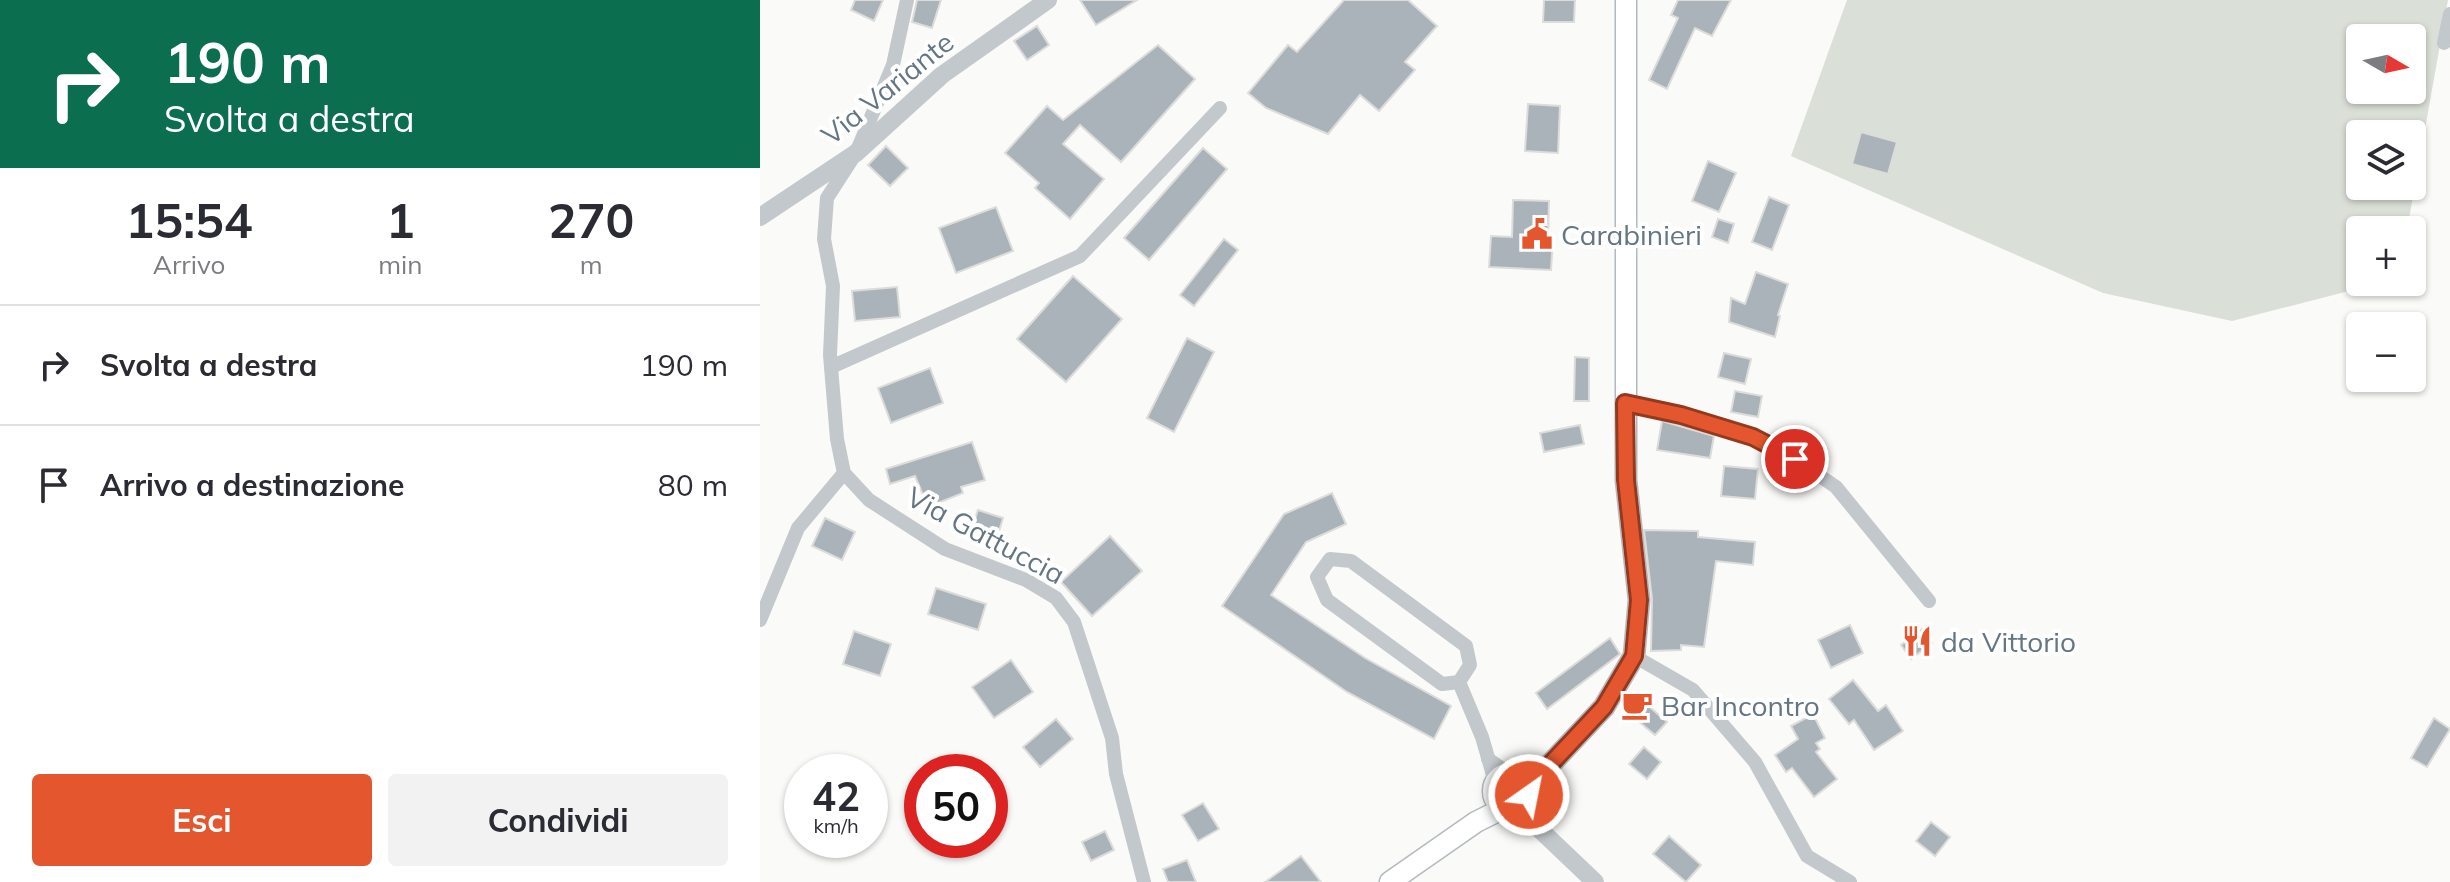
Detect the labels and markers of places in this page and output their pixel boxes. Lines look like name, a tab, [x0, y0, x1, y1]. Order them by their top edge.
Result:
public building icon: Carabinieri	[1520, 217, 1554, 251]
place label: Carabinieri	[1561, 217, 1702, 252]
pin	[1761, 425, 1829, 493]
restaurant icon: da Vittorio	[1900, 624, 1934, 658]
place label: da Vittorio	[1941, 624, 2076, 659]
cafe icon: Bar Incontro	[1620, 688, 1654, 722]
place label: Bar Incontro	[1661, 688, 1820, 723]

